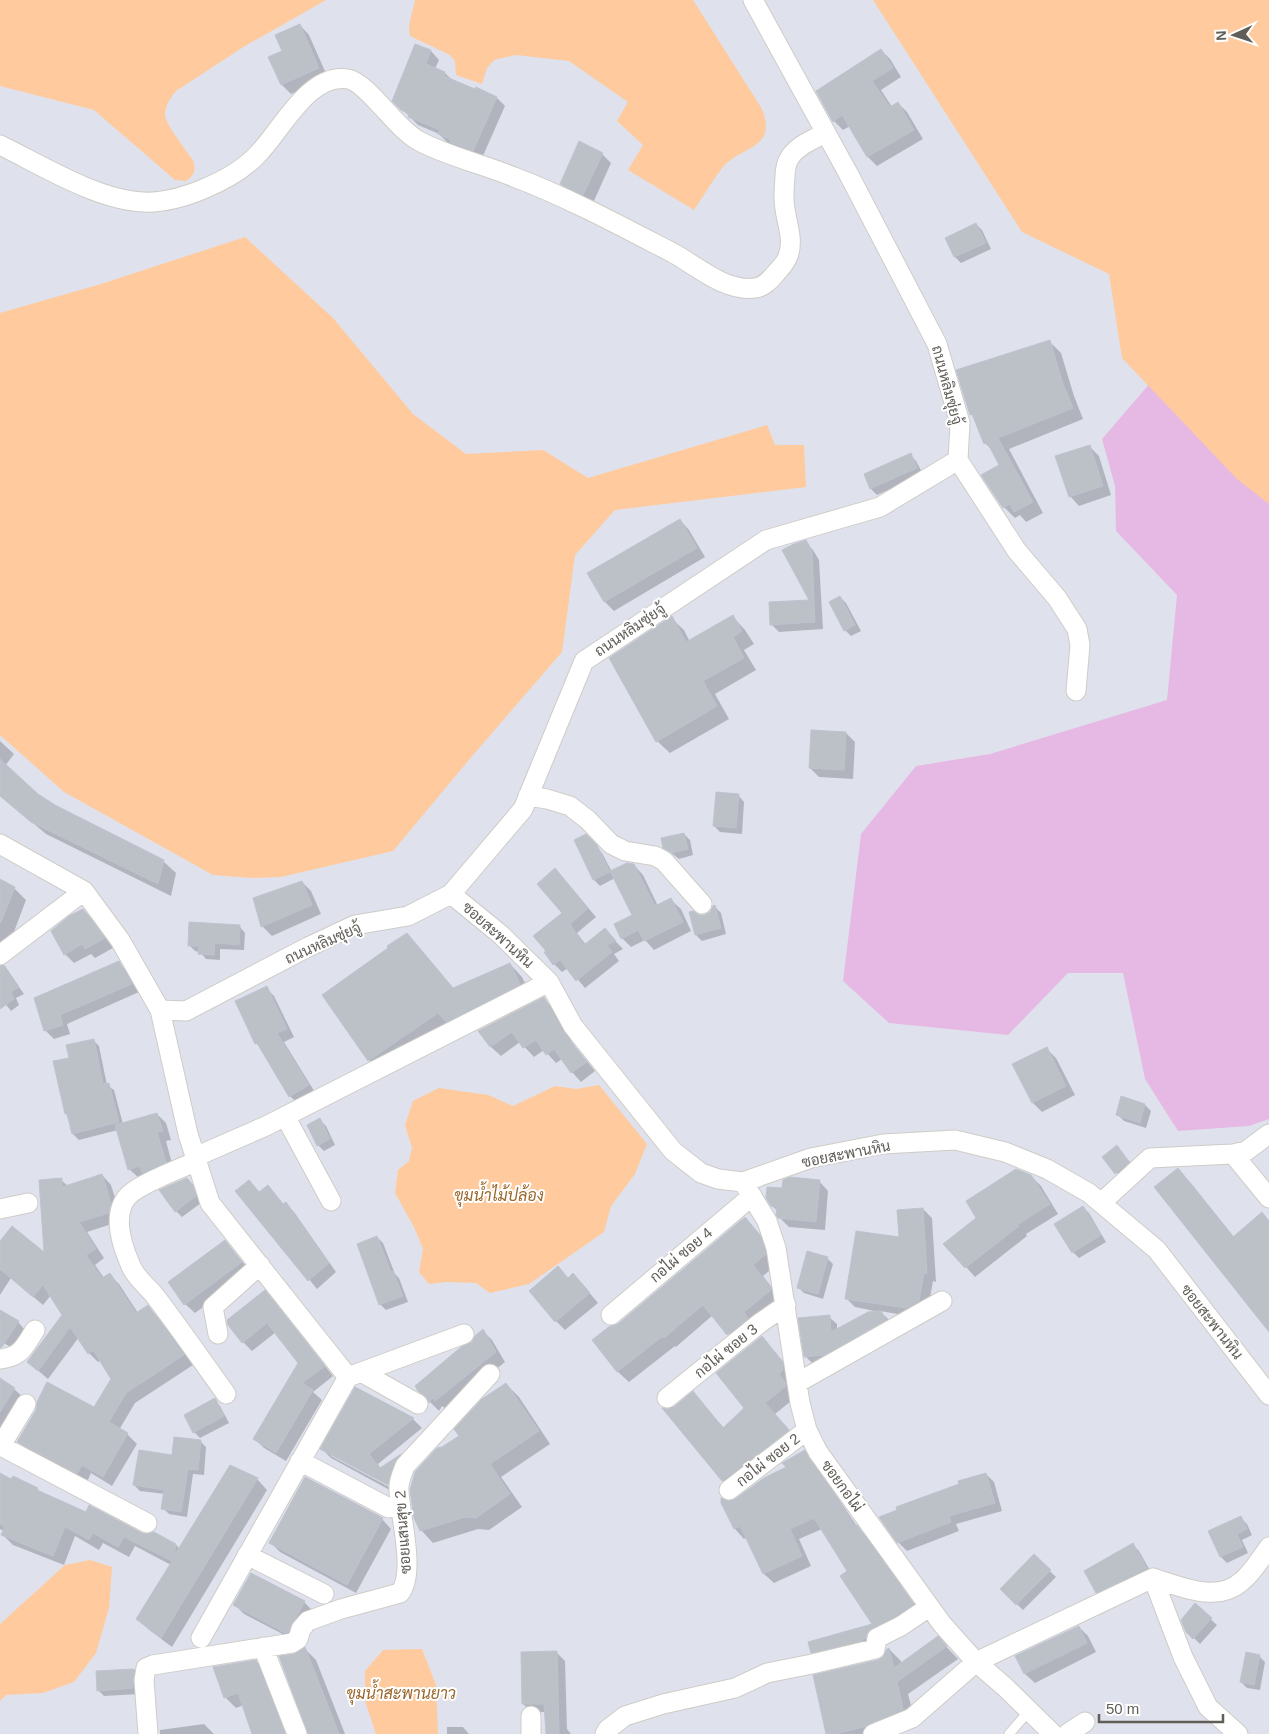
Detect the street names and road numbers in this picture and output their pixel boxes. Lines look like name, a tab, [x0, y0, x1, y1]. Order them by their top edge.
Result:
street label: ถนนหลิมซุ่ยจู้	[926, 343, 967, 428]
street label: ถนนหลิมซุ่ยจู้	[591, 598, 671, 662]
street label: ซอยสะพานหิน	[459, 898, 537, 971]
street label: ถนนหลิมซุ่ยจู้	[282, 917, 365, 970]
street label: ซอยสะพานหิน	[800, 1137, 892, 1170]
street label: กอไผ่ ซอย 4	[645, 1223, 715, 1286]
street label: ซอยสะพานหิน	[1178, 1281, 1247, 1362]
street label: กอไผ่ ซอย 3	[690, 1319, 761, 1381]
street label: กอไผ่ ซอย 2	[732, 1429, 803, 1490]
street label: ซอยกอไผ่	[818, 1456, 868, 1515]
street label: ซอยแสนสุข 2	[391, 1489, 417, 1574]

